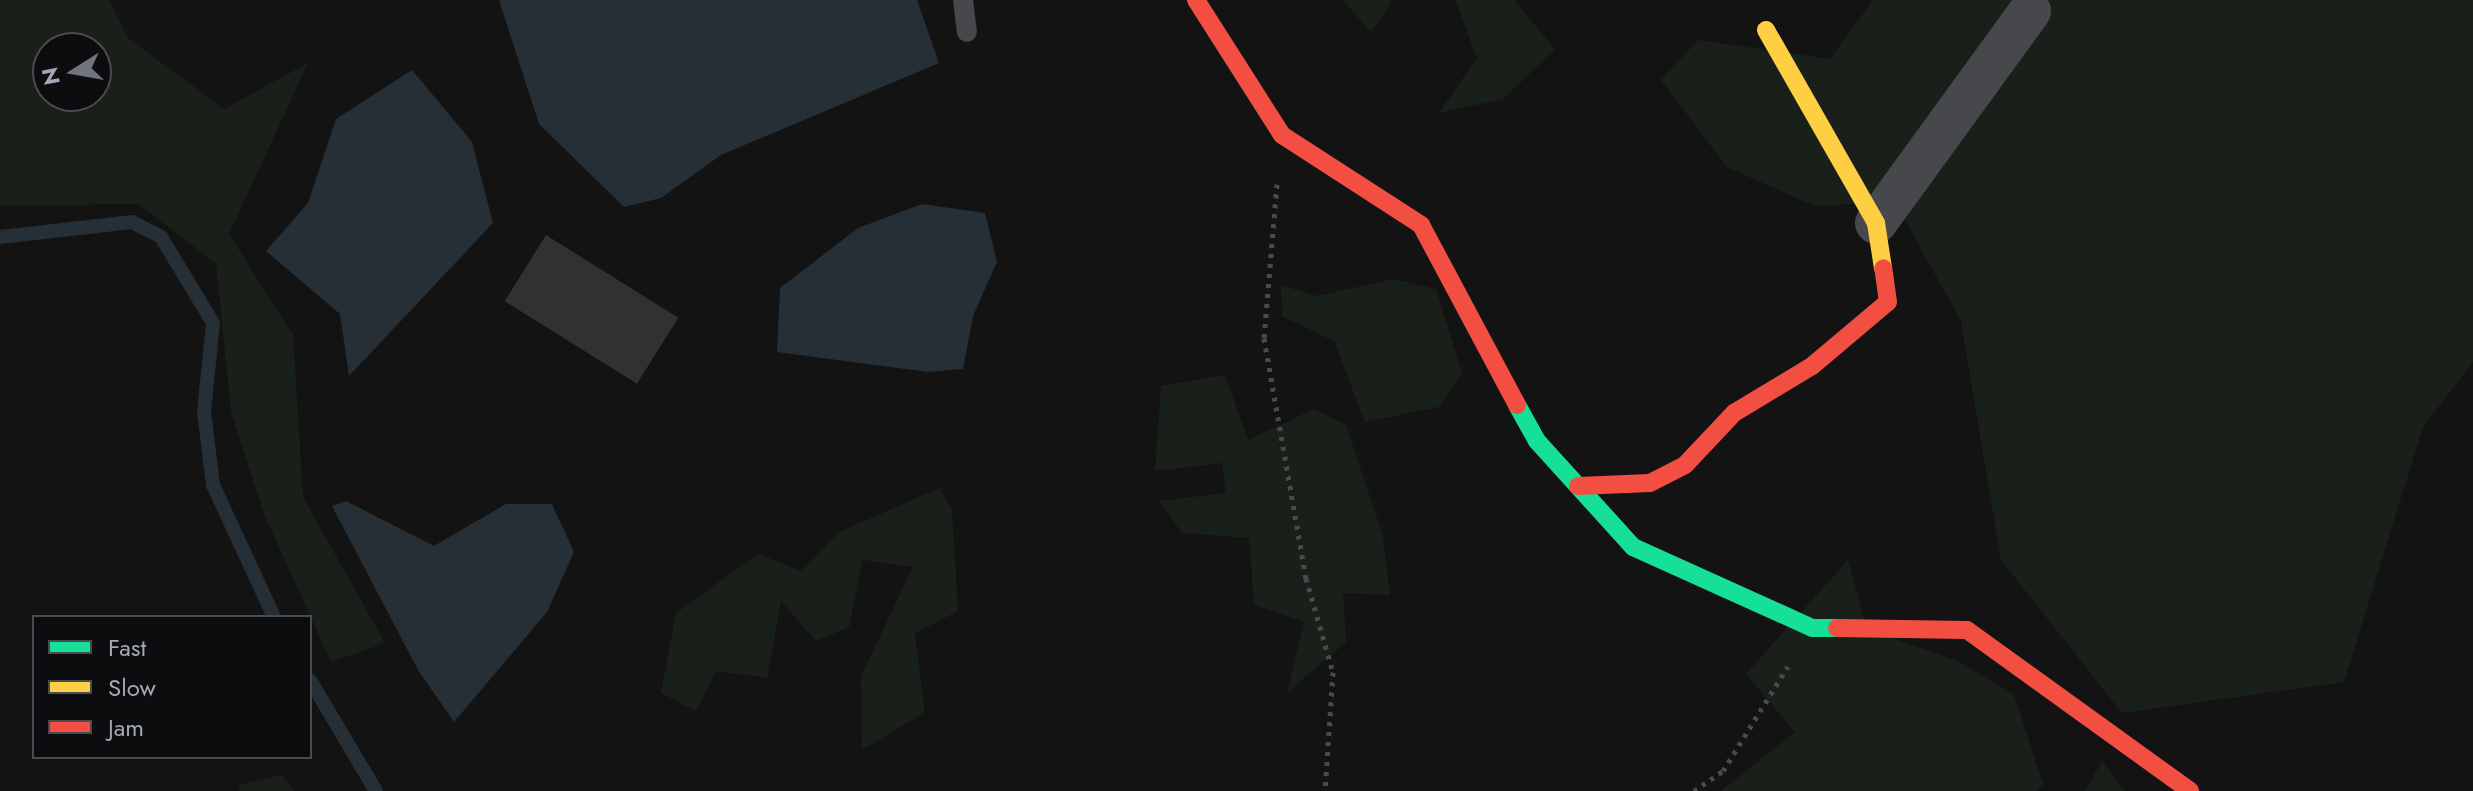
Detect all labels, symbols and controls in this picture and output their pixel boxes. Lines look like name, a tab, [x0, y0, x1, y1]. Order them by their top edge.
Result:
north arrow	[32, 32, 112, 112]
text: N	[33, 65, 68, 88]
legend	[32, 615, 312, 759]
text: Fast	[108, 630, 146, 665]
text: Slow	[108, 670, 156, 705]
text: Jam	[108, 710, 144, 745]

